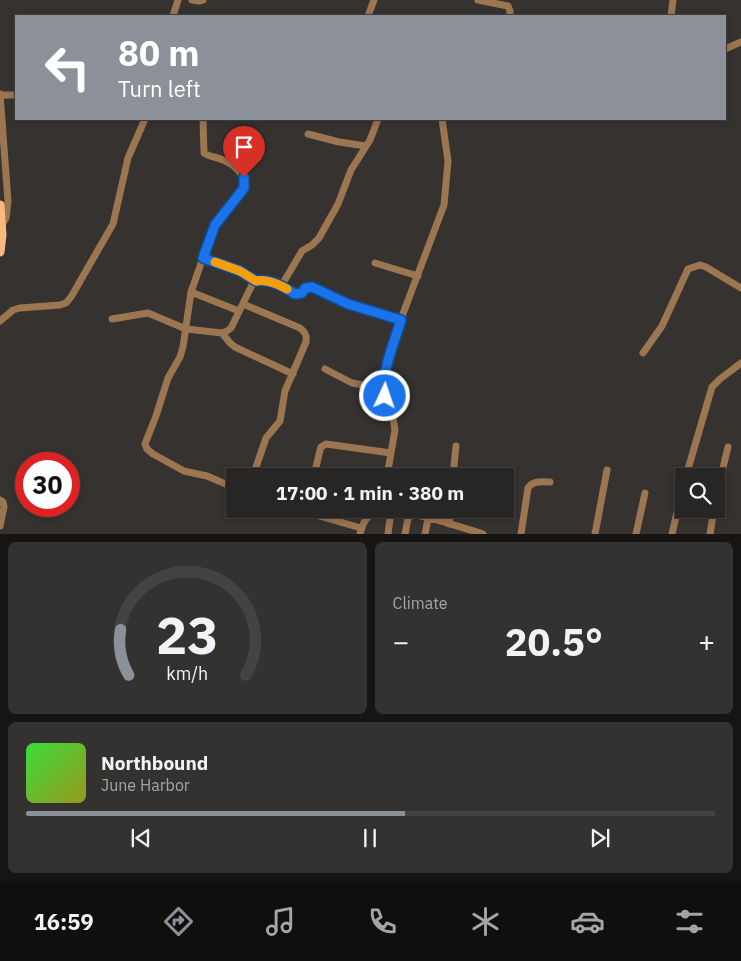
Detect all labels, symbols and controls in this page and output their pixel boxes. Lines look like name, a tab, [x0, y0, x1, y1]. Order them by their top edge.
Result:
text: 80 m	[118, 30, 200, 76]
icon: left	[35, 35, 100, 100]
text: Turn left	[118, 74, 201, 103]
pin	[223, 126, 265, 177]
icon: arrive	[230, 133, 258, 161]
position arrow	[358, 369, 410, 421]
speed limit sign: 30	[15, 452, 80, 517]
map controls	[675, 468, 725, 518]
button: search	[675, 468, 725, 518]
text: 17:00 · 1 min · 380 m	[276, 481, 464, 505]
text: Climate	[393, 593, 448, 613]
text: 23	[156, 601, 218, 668]
text: 20.5°	[505, 617, 603, 666]
text: −	[393, 623, 409, 660]
text: +	[698, 623, 715, 660]
text: km/h	[166, 662, 208, 685]
text: Northbound	[101, 751, 208, 775]
text: June Harbor	[101, 775, 190, 795]
icon: previous	[127, 824, 155, 852]
icon: pause	[356, 824, 384, 852]
icon: next	[586, 824, 614, 852]
icon: directions	[161, 904, 196, 939]
icon: music	[263, 904, 298, 939]
icon: phone	[365, 904, 400, 939]
icon: climate	[468, 904, 503, 939]
icon: car	[570, 904, 605, 939]
icon: filters	[672, 904, 707, 939]
text: 16:59	[34, 907, 94, 936]

